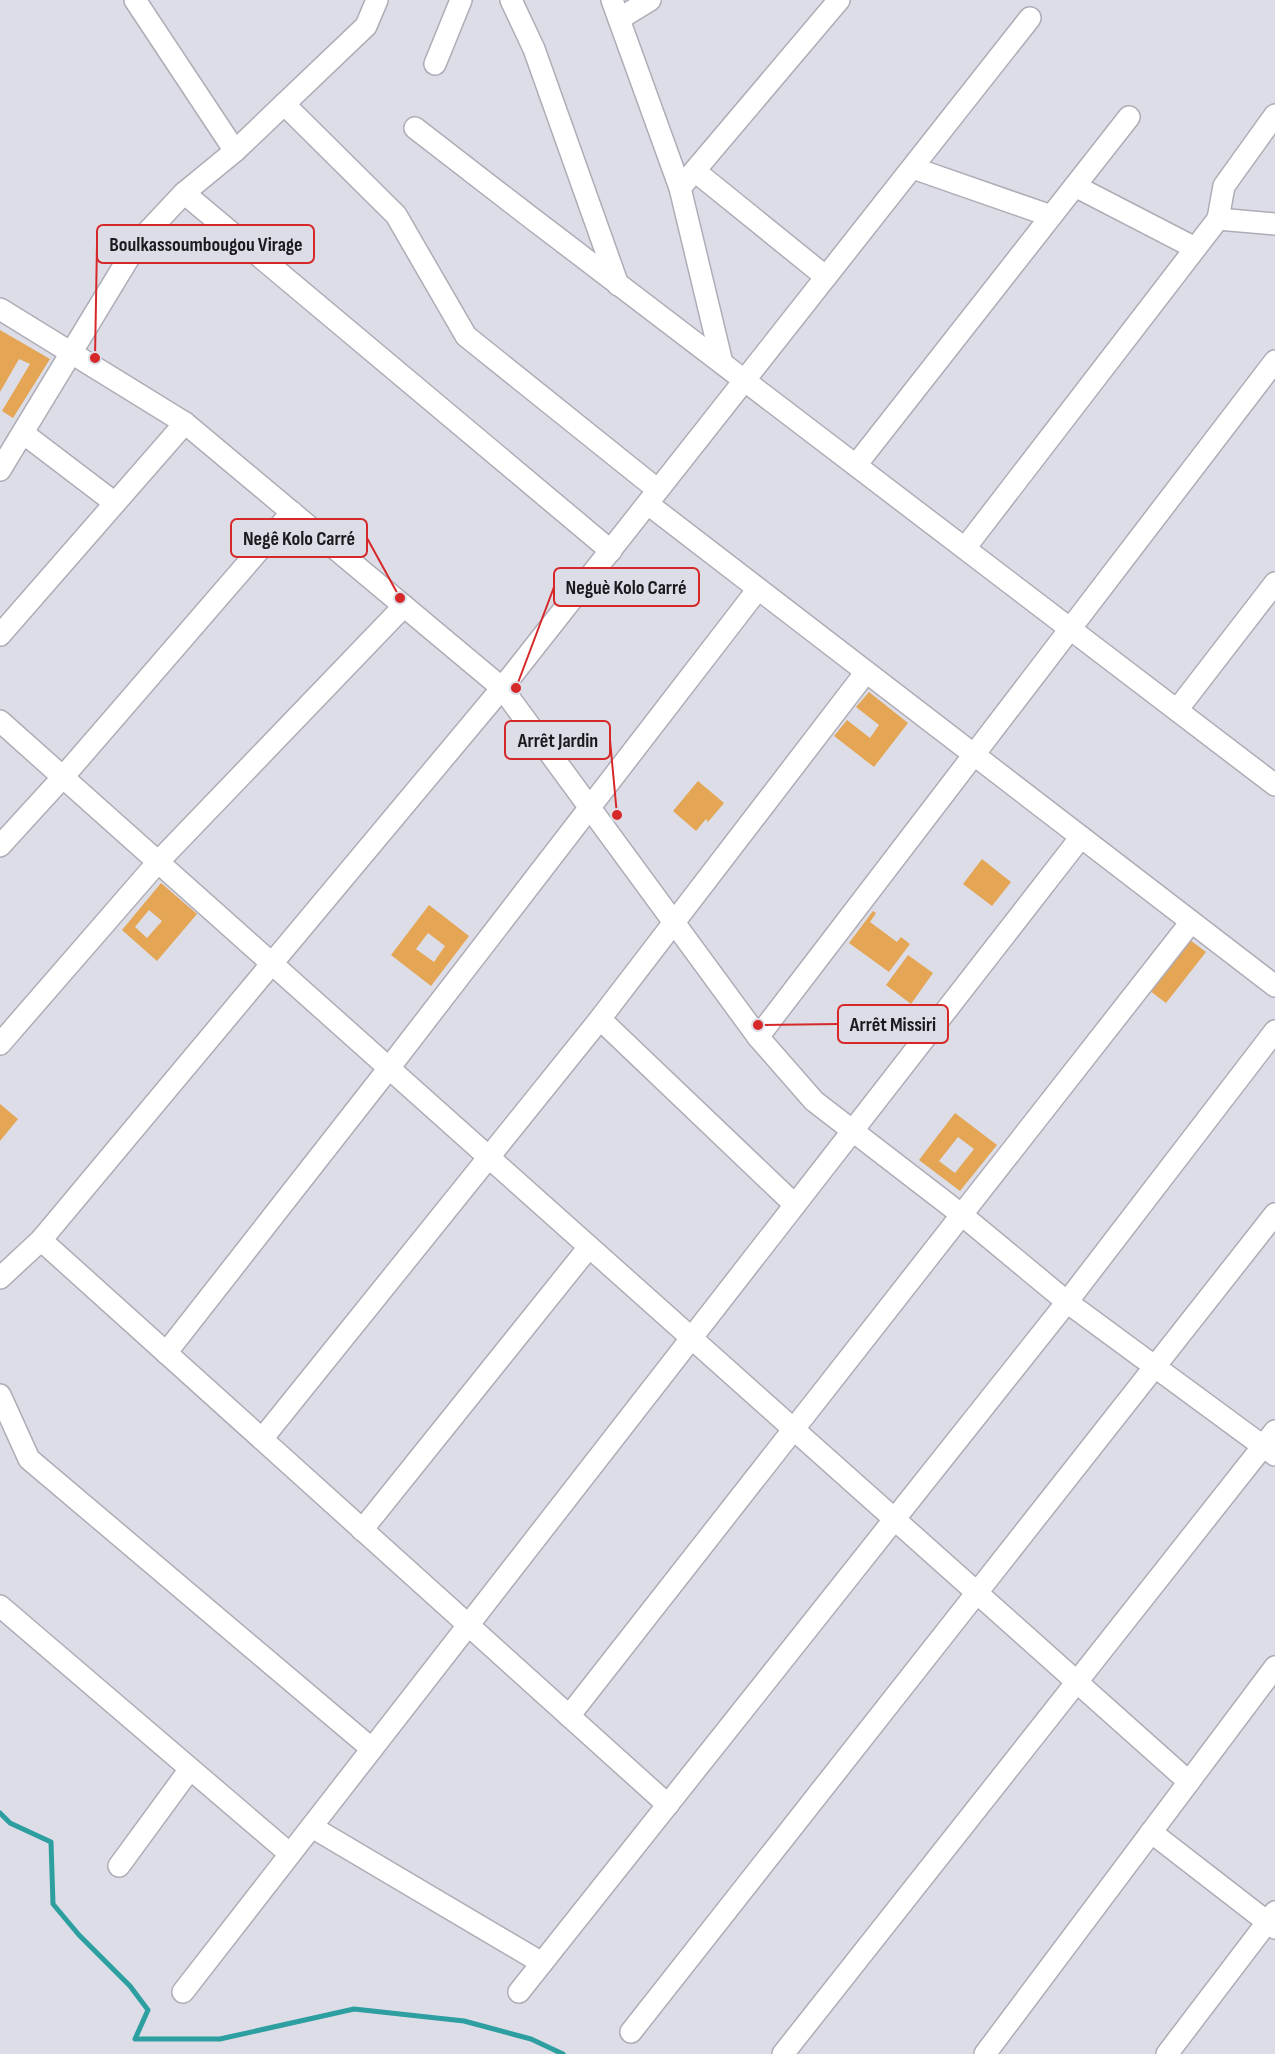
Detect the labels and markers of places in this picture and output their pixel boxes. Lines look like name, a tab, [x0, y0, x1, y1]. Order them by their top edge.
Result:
callout: Boulkassoumbougou Virage	[97, 225, 314, 263]
callout: Negê Kolo Carré	[231, 519, 367, 557]
callout: Neguè Kolo Carré	[554, 568, 699, 606]
callout: Arrêt Jardin	[505, 721, 610, 759]
callout: Arrêt Missiri	[838, 1005, 948, 1043]

